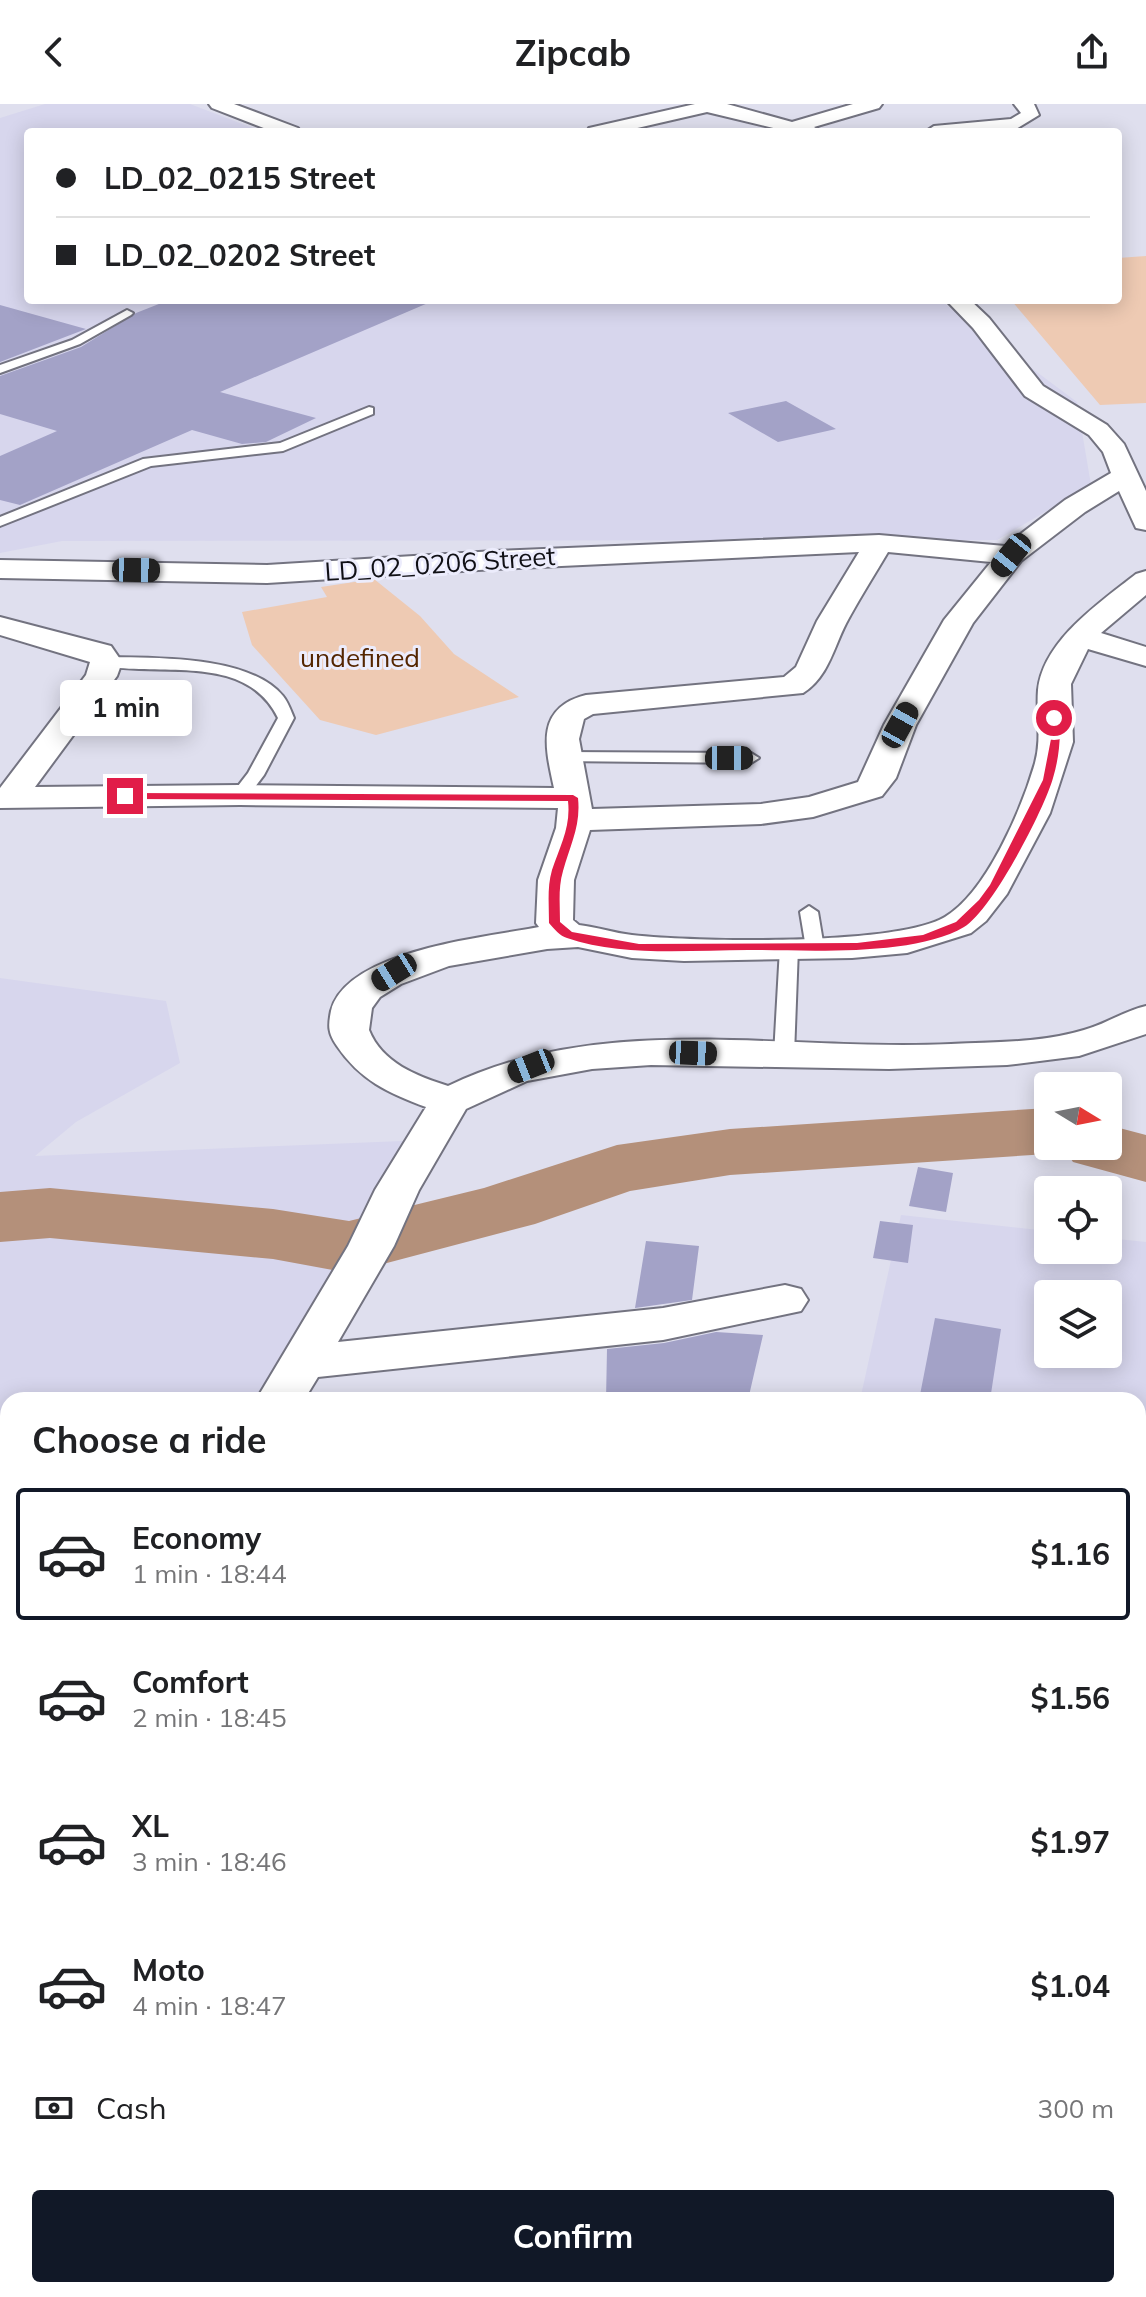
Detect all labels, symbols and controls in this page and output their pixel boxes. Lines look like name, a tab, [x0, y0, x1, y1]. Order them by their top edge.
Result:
icon: back	[32, 30, 76, 74]
text: Zipcab	[515, 30, 631, 75]
icon: share	[1070, 30, 1114, 74]
text: LD_02_0215 Street	[104, 159, 375, 197]
text: LD_02_0202 Street	[104, 236, 375, 274]
car	[987, 529, 1035, 581]
street label: LD_02_0206 Street	[323, 539, 556, 588]
car	[112, 558, 160, 582]
park label: undefined	[300, 641, 420, 674]
callout: 1 min	[59, 680, 191, 736]
text: 1 min	[92, 691, 160, 724]
car	[878, 698, 922, 752]
route start	[1036, 700, 1072, 736]
car	[705, 746, 753, 770]
route end	[107, 778, 143, 814]
car	[367, 949, 421, 995]
car	[669, 1040, 717, 1066]
car	[504, 1046, 558, 1086]
north arrow	[1034, 1072, 1122, 1160]
map controls	[1034, 1072, 1122, 1368]
button: locate	[1034, 1176, 1122, 1264]
button: layers	[1034, 1280, 1122, 1368]
text: Choose a ride	[32, 1417, 266, 1462]
icon: car	[36, 1518, 108, 1590]
text: Economy	[132, 1519, 261, 1557]
text: $1.16	[1031, 1535, 1110, 1573]
text: 1 min · 18:44	[132, 1557, 287, 1590]
icon: car	[36, 1662, 108, 1734]
text: Comfort	[132, 1663, 249, 1701]
text: $1.56	[1031, 1679, 1110, 1717]
text: 2 min · 18:45	[132, 1701, 287, 1734]
icon: car	[36, 1806, 108, 1878]
text: XL	[132, 1807, 169, 1845]
text: $1.97	[1031, 1823, 1110, 1861]
text: 3 min · 18:46	[132, 1845, 287, 1878]
icon: car	[36, 1950, 108, 2022]
text: Moto	[132, 1951, 205, 1989]
text: $1.04	[1031, 1967, 1110, 2005]
text: 4 min · 18:47	[132, 1989, 287, 2022]
icon: cash	[32, 2086, 76, 2130]
text: Cash	[96, 2089, 167, 2127]
text: 300 m	[1038, 2092, 1114, 2125]
button: Confirm	[32, 2190, 1114, 2282]

